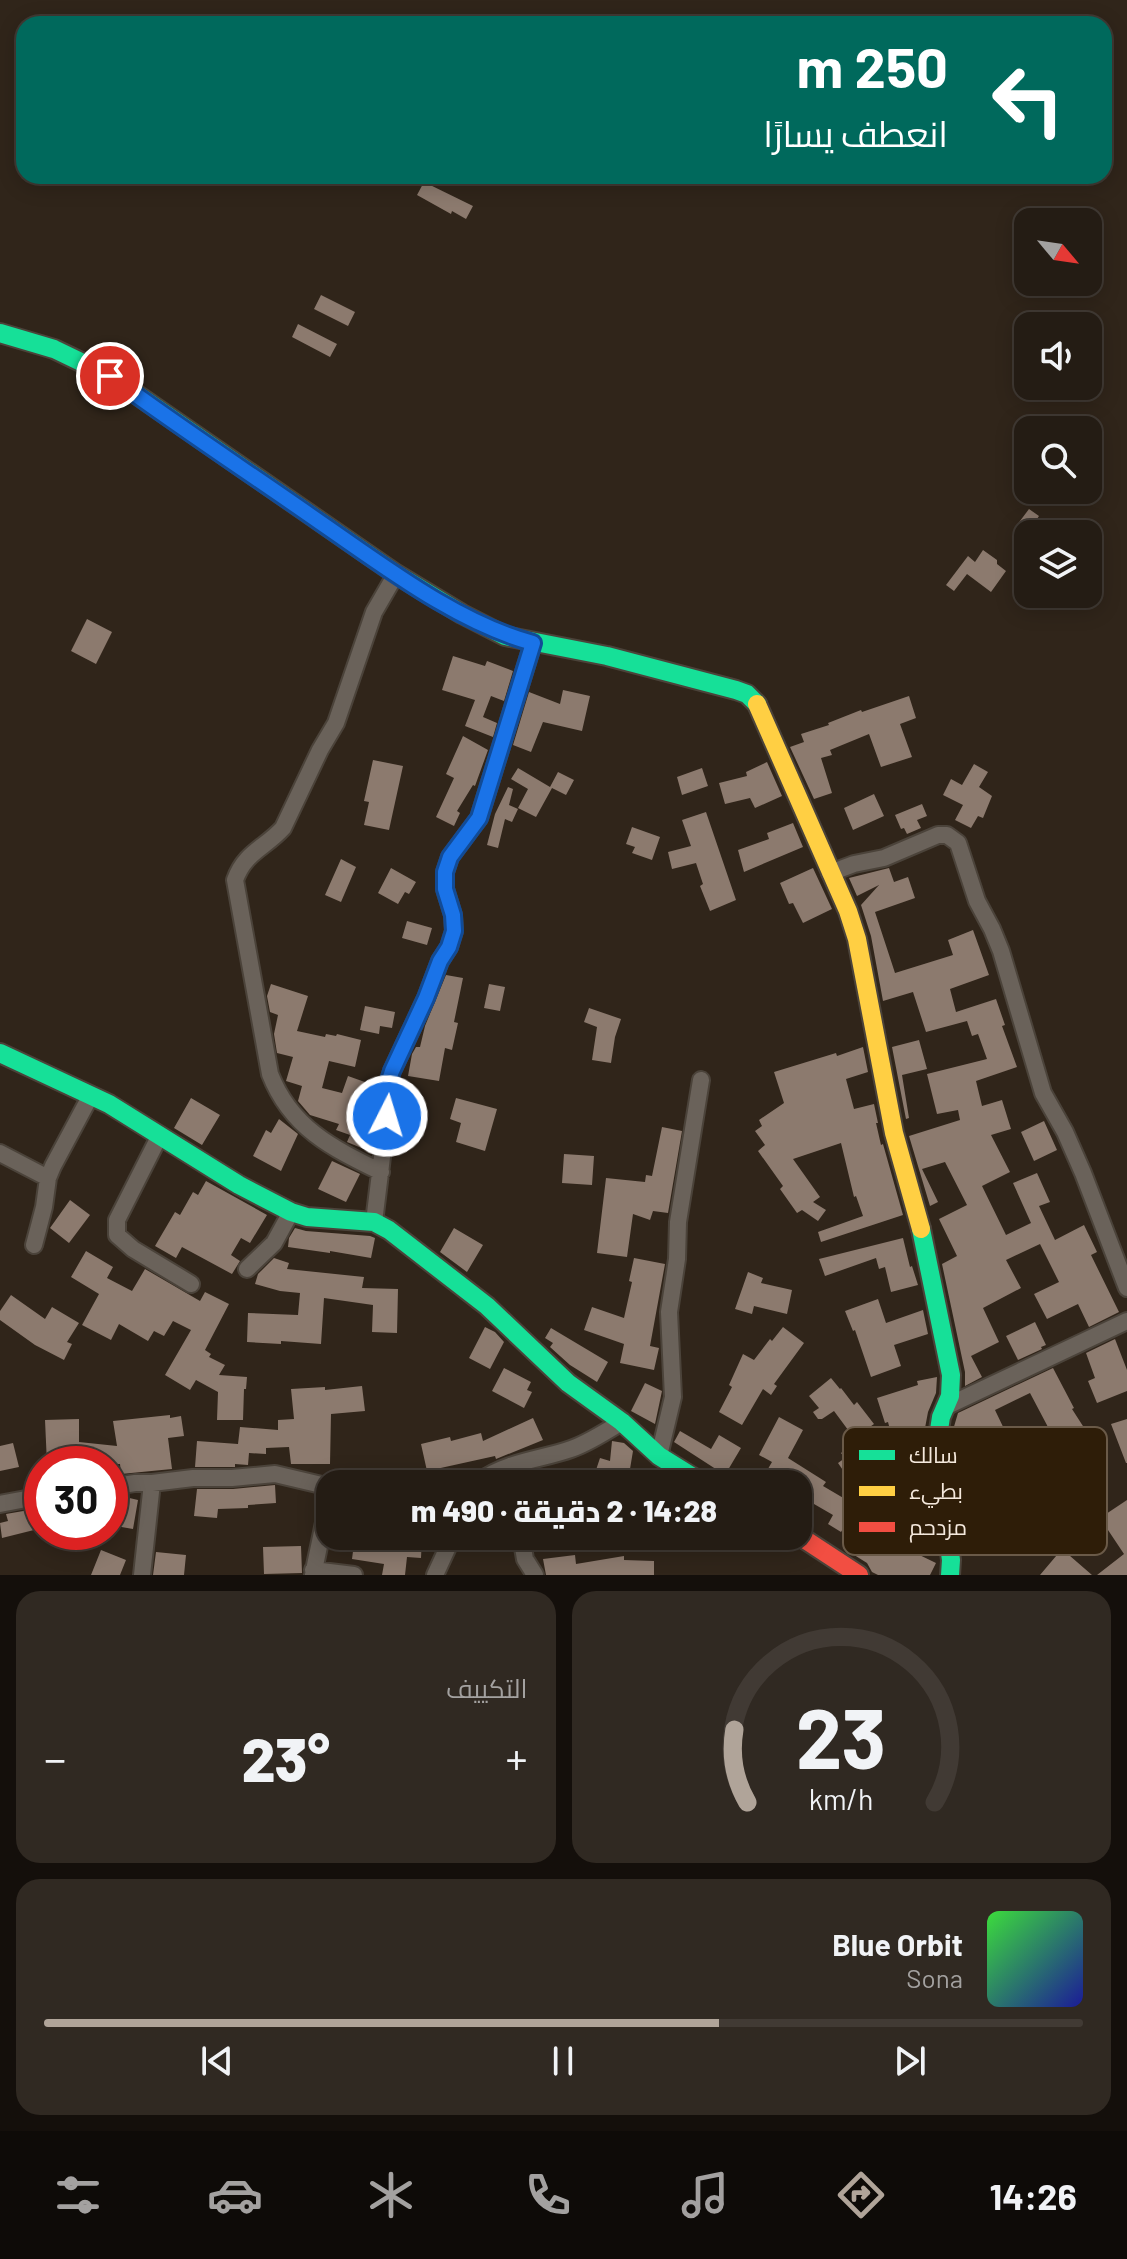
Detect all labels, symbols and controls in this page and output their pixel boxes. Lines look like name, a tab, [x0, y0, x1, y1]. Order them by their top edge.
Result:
text: 250 m	[797, 32, 948, 99]
icon: left	[976, 48, 1080, 152]
text: انعطف يسارًا	[763, 111, 948, 154]
north arrow	[1014, 208, 1102, 296]
map controls	[1014, 208, 1102, 608]
button: sound	[1014, 312, 1102, 400]
pin	[76, 342, 144, 410]
icon: arrive	[88, 354, 132, 398]
button: search	[1014, 416, 1102, 504]
button: layers	[1014, 520, 1102, 608]
position arrow	[345, 1074, 429, 1158]
legend	[843, 1427, 1107, 1555]
text: سالك	[909, 1441, 958, 1467]
speed limit sign: 30	[24, 1446, 128, 1550]
text: بطيء	[909, 1477, 963, 1508]
text: 14:28 · 2 دقيقة · 490 m	[411, 1492, 717, 1528]
text: مزدحم	[909, 1513, 967, 1543]
text: التكييف	[446, 1672, 528, 1703]
text: 23	[796, 1686, 886, 1786]
text: 23°	[242, 1722, 330, 1794]
text: −	[44, 1731, 66, 1784]
text: +	[505, 1731, 527, 1784]
text: km/h	[809, 1781, 874, 1816]
text: Blue Orbit	[832, 1926, 963, 1962]
text: Sona	[906, 1962, 963, 1993]
icon: previous	[195, 2039, 239, 2083]
icon: pause	[541, 2039, 585, 2083]
icon: next	[888, 2039, 932, 2083]
icon: filters	[50, 2167, 106, 2223]
icon: car	[207, 2167, 263, 2223]
icon: climate	[363, 2167, 419, 2223]
icon: phone	[520, 2167, 576, 2223]
icon: music	[677, 2167, 733, 2223]
icon: directions	[833, 2167, 889, 2223]
text: 14:26	[990, 2174, 1077, 2217]

